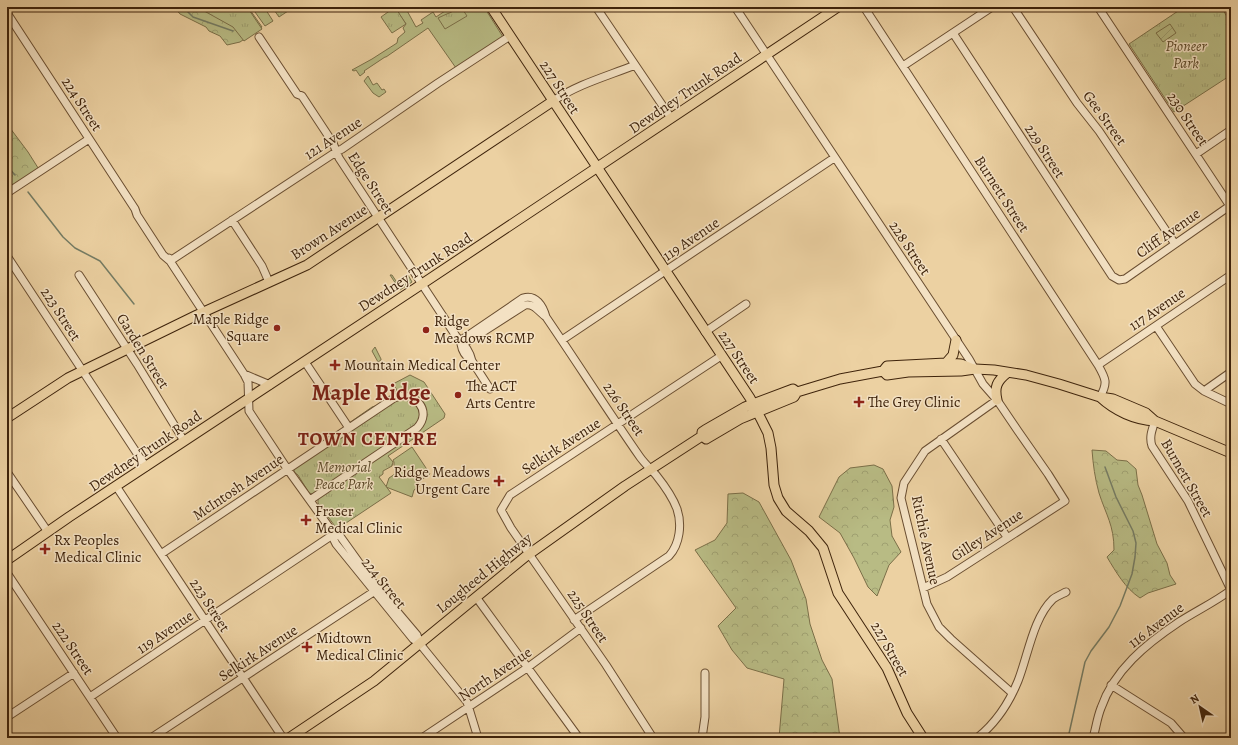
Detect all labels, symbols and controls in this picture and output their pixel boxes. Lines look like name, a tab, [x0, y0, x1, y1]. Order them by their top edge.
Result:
park label: Pioneer Park	[1165, 36, 1207, 73]
street label: Dewdney Trunk Road	[625, 47, 746, 138]
street label: 227 Street	[535, 56, 585, 118]
street label: 224 Street	[57, 73, 107, 135]
street label: Gee Street	[1078, 87, 1132, 149]
street label: 230 Street	[1163, 88, 1213, 150]
street label: 121 Avenue	[300, 112, 366, 164]
street label: 229 Street	[1020, 120, 1070, 182]
street label: Edge Street	[343, 148, 399, 218]
street label: Burnett Street	[970, 152, 1034, 236]
street label: Brown Avenue	[287, 199, 372, 264]
street label: Cliff Avenue	[1132, 203, 1204, 263]
street label: 119 Avenue	[659, 212, 724, 265]
street label: 228 Street	[885, 217, 935, 279]
street label: Dewdney Trunk Road	[354, 227, 476, 316]
street label: 223 Street	[36, 283, 86, 345]
street label: 117 Avenue	[1125, 283, 1189, 335]
place label: Maple Ridge Square	[193, 309, 269, 346]
street label: Garden Street	[112, 310, 174, 393]
place label: Ridge Meadows RCMP	[434, 311, 534, 348]
marker: Maple Ridge Square	[272, 323, 282, 333]
marker: Ridge Meadows RCMP	[421, 325, 431, 335]
street label: 227 Street	[714, 326, 764, 388]
place label: Mountain Medical Center	[344, 355, 501, 375]
marker: Mountain Medical Center	[329, 359, 341, 371]
place label: The ACT Arts Centre	[465, 376, 536, 413]
district label: Maple Ridge	[311, 377, 431, 408]
street label: 226 Street	[599, 378, 649, 440]
marker: The ACT Arts Centre	[453, 390, 463, 400]
place label: The Grey Clinic	[868, 392, 960, 412]
marker: The Grey Clinic	[853, 396, 865, 408]
street label: Dewdney Trunk Road	[85, 405, 206, 496]
street label: Selkirk Avenue	[518, 413, 605, 479]
district label: TOWN CENTRE	[298, 426, 438, 452]
street label: Burnett Street	[1156, 435, 1218, 521]
street label: McIntosh Avenue	[189, 449, 288, 525]
park label: Memorial Peace Park	[315, 457, 374, 494]
place label: Ridge Meadows Urgent Care	[393, 462, 490, 499]
marker: Ridge Meadows Urgent Care	[493, 475, 505, 487]
street label: Ritchie Avenue	[907, 493, 945, 587]
place label: Fraser Medical Clinic	[315, 501, 402, 538]
street label: Gilley Avenue	[947, 504, 1027, 566]
marker: Fraser Medical Clinic	[300, 514, 312, 526]
street label: Lougheed Highway	[432, 528, 536, 618]
place label: Rx Peoples Medical Clinic	[54, 530, 141, 567]
marker: Rx Peoples Medical Clinic	[39, 543, 51, 555]
street label: 224 Street	[357, 553, 411, 613]
street label: 223 Street	[185, 574, 235, 636]
street label: 225 Street	[563, 585, 613, 647]
street label: 116 Avenue	[1124, 597, 1188, 652]
street label: 119 Avenue	[133, 605, 198, 658]
street label: 222 Street	[48, 617, 98, 679]
street label: 227 Street	[866, 618, 914, 680]
street label: Selkirk Avenue	[215, 620, 302, 686]
place label: Midtown Medical Clinic	[316, 628, 403, 665]
marker: Midtown Medical Clinic	[301, 641, 313, 653]
street label: North Avenue	[454, 642, 536, 706]
north arrow	[1180, 687, 1220, 727]
text: N	[1187, 691, 1202, 708]

